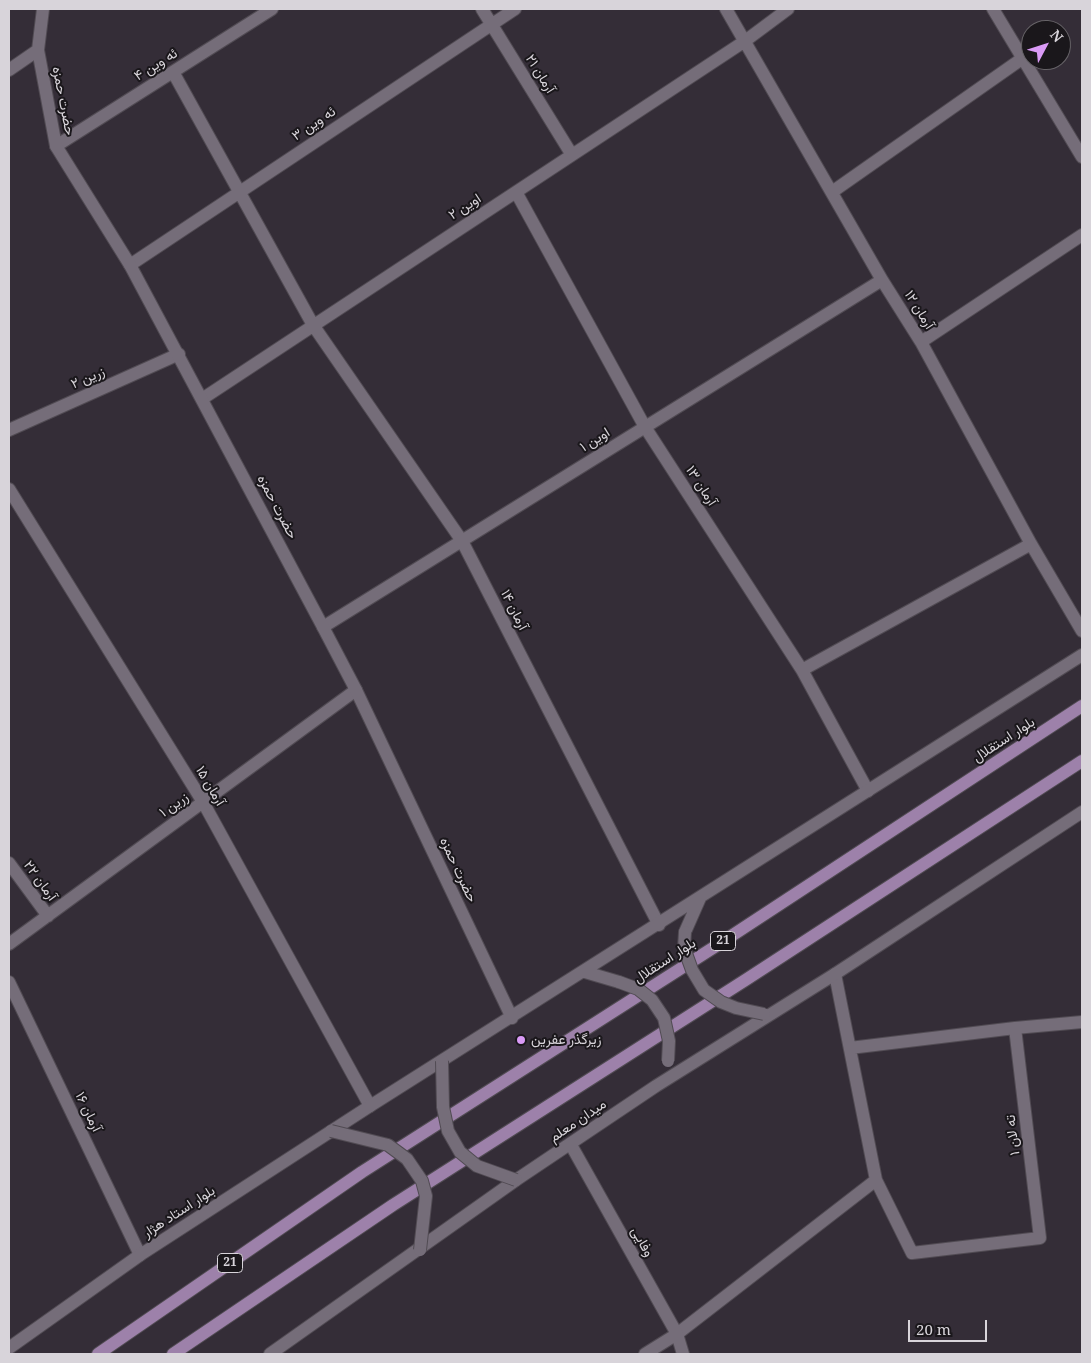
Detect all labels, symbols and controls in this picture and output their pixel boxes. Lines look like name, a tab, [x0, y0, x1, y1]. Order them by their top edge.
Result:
north arrow	[1021, 20, 1071, 70]
text: N	[1046, 25, 1068, 46]
street label: ئه وین ۴	[131, 45, 181, 85]
street label: آرمان ۲۱	[522, 52, 558, 96]
street label: حضرت حمزه	[48, 65, 78, 137]
street label: ئه وین ۳	[289, 103, 339, 145]
street label: اوین ۲	[446, 190, 484, 224]
street label: آرمان ۱۲	[901, 288, 937, 332]
street label: زرین ۲	[68, 363, 108, 393]
street label: اوین ۱	[577, 424, 613, 456]
street label: آرمان ۱۳	[682, 463, 720, 509]
street label: حضرت حمزه	[253, 472, 301, 542]
street label: آرمان ۱۴	[497, 587, 531, 633]
street label: بلوار استقلال	[970, 714, 1038, 766]
street label: آرمان ۱۵	[192, 763, 228, 809]
street label: زرین ۱	[156, 789, 192, 821]
street label: حضرت حمزه	[436, 835, 480, 905]
street label: آرمان ۲۲	[20, 858, 60, 904]
road number: 21	[710, 931, 736, 950]
street label: بلوار استقلال	[631, 935, 699, 987]
place label: زیرگذر عفرین	[531, 1032, 601, 1048]
marker: زیرگذر عفرین	[515, 1034, 527, 1046]
street label: آرمان ۱۶	[71, 1089, 105, 1135]
street label: میدان معلم	[546, 1096, 610, 1146]
street label: ته لان ۱	[1002, 1114, 1024, 1156]
street label: بلوار استاد هژار	[140, 1182, 218, 1242]
street label: وفایی	[627, 1224, 657, 1260]
road number: 21	[218, 1254, 242, 1272]
scale bar	[911, 1310, 990, 1342]
text: 20 m	[916, 1319, 951, 1339]

